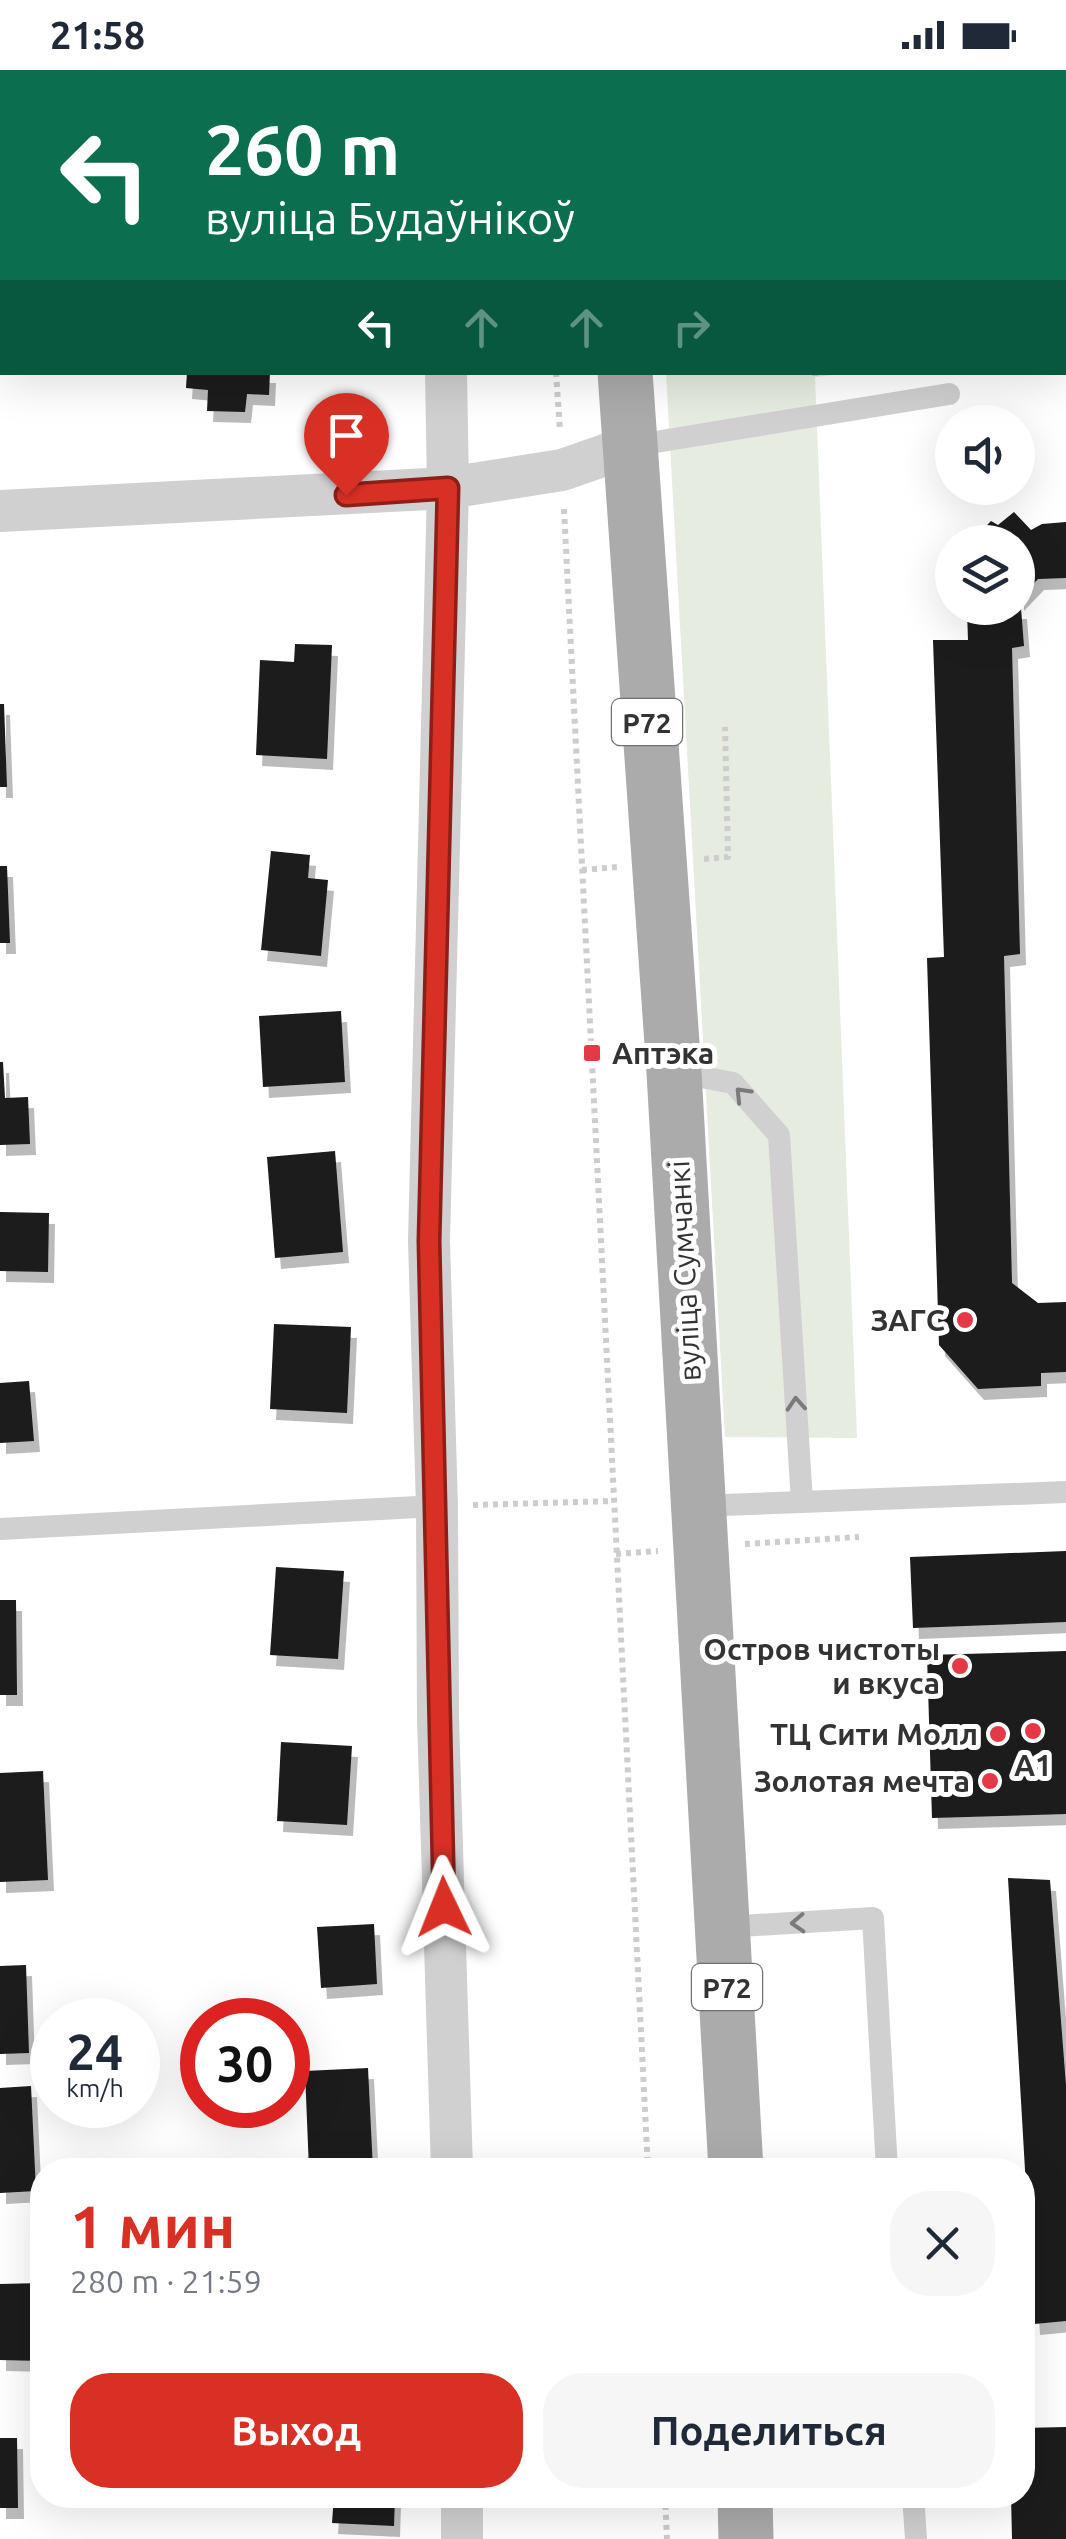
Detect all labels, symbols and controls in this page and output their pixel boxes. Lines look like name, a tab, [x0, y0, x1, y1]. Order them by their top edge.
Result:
text: 21:58	[50, 14, 145, 56]
icon: left	[40, 110, 170, 240]
text: 260 m	[205, 110, 400, 188]
text: вуліца Будаўнікоў	[205, 192, 575, 243]
icon: left	[349, 300, 404, 355]
icon: ahead	[454, 300, 509, 355]
icon: ahead	[559, 300, 614, 355]
icon: right	[664, 300, 719, 355]
pin	[304, 393, 389, 496]
map controls	[935, 405, 1035, 625]
button: sound	[935, 405, 1035, 505]
icon: arrive	[319, 408, 374, 463]
button: layers	[935, 525, 1035, 625]
road number: Р72	[612, 699, 682, 745]
place label: Аптэка	[612, 1036, 714, 1070]
marker: Аптэка	[581, 1042, 603, 1064]
one-way arrow	[736, 1088, 754, 1106]
street label: вуліца Сумчанкі	[661, 1160, 707, 1382]
place label: ЗАГС	[870, 1303, 945, 1337]
marker: ЗАГС	[954, 1309, 976, 1331]
one-way arrow	[786, 1396, 807, 1412]
place label: Остров чистоты и вкуса	[703, 1632, 940, 1700]
marker: Остров чистоты и вкуса	[949, 1655, 971, 1677]
place label: ТЦ Сити Молл	[770, 1717, 978, 1751]
marker: A1	[1022, 1720, 1044, 1742]
marker: ТЦ Сити Молл	[987, 1723, 1009, 1745]
place label: A1	[1014, 1748, 1052, 1782]
place label: Золотая мечта	[754, 1764, 970, 1798]
marker: Золотая мечта	[979, 1770, 1001, 1792]
position arrow	[392, 1855, 496, 1959]
one-way arrow	[790, 1912, 806, 1933]
road number: Р72	[692, 1964, 762, 2010]
speed limit sign: 30	[180, 1998, 310, 2128]
text: 24	[67, 2023, 123, 2079]
text: km/h	[66, 2074, 124, 2102]
button: close	[890, 2191, 995, 2296]
text: 1 мин	[70, 2192, 235, 2259]
text: 280 m · 21:59	[70, 2263, 262, 2299]
button: Выход	[70, 2373, 523, 2488]
button: Поделиться	[543, 2373, 995, 2488]

